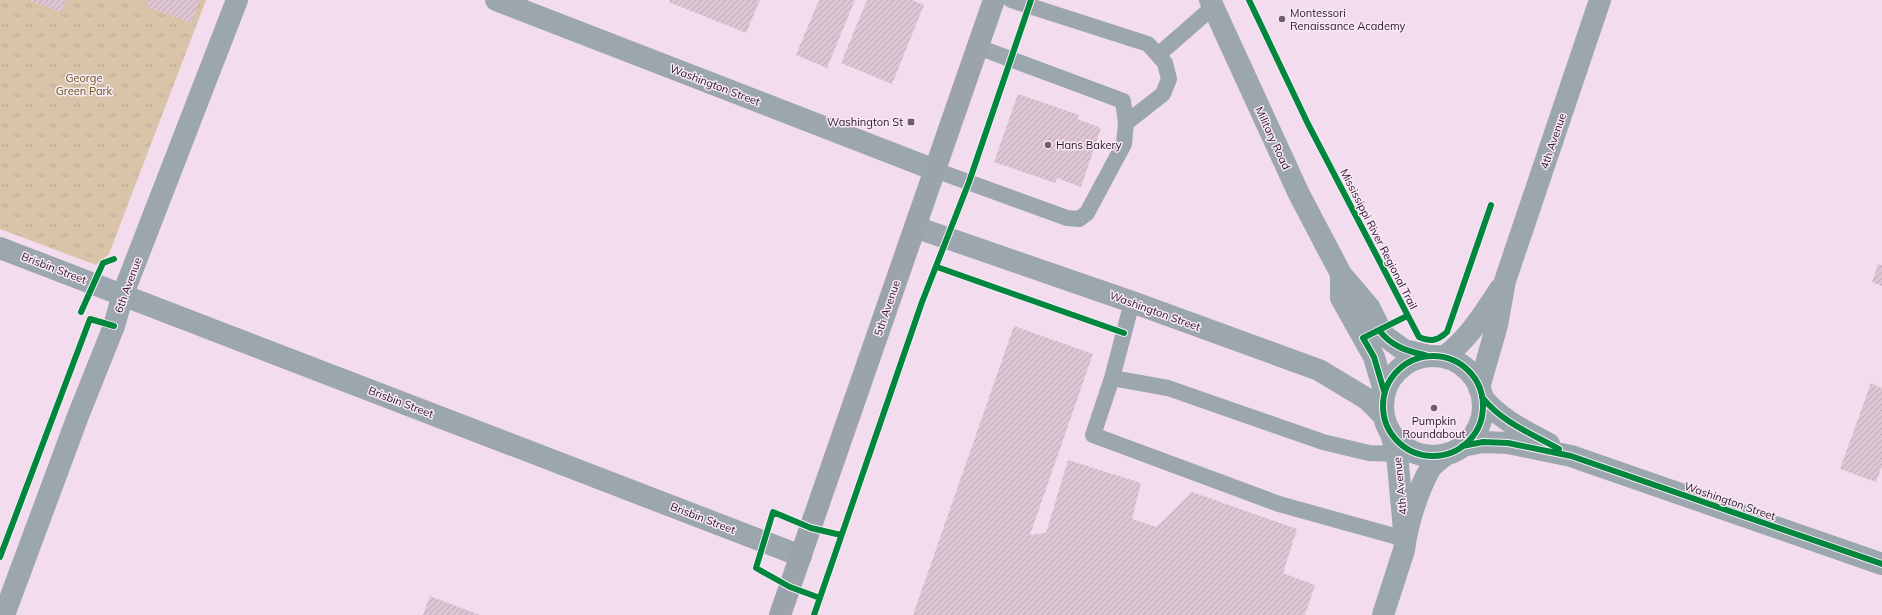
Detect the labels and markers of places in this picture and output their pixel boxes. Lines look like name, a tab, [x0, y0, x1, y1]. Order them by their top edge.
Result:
place label: Montessori Renaissance Academy	[1290, 6, 1405, 33]
marker: Montessori Renaissance Academy	[1277, 14, 1287, 24]
place label: Washington St	[827, 115, 903, 129]
marker: Washington St	[906, 117, 916, 127]
place label: Hans Bakery	[1056, 138, 1122, 152]
marker: Hans Bakery	[1043, 140, 1053, 150]
marker: Pumpkin Roundabout	[1429, 403, 1439, 413]
place label: Pumpkin Roundabout	[1403, 414, 1466, 441]

